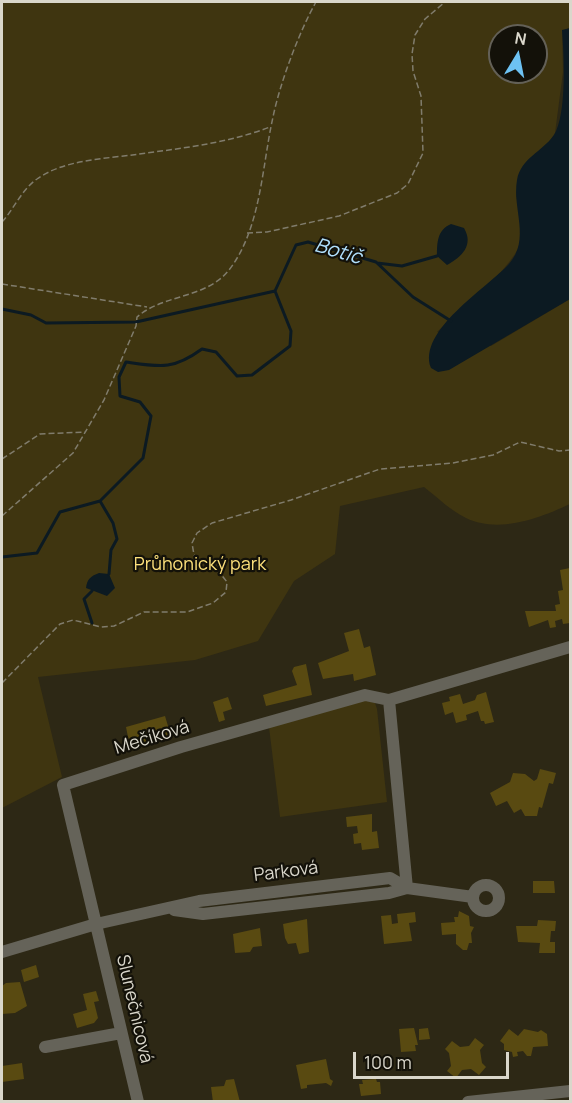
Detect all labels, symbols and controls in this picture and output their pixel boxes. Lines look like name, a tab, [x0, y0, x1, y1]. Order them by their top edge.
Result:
north arrow	[488, 24, 548, 84]
text: N	[513, 26, 528, 50]
water label: Botič	[312, 234, 364, 270]
park label: Průhonický park	[134, 554, 266, 576]
street label: Mečíková	[112, 716, 192, 760]
street label: Parková	[253, 857, 319, 887]
street label: Slunečnicová	[111, 953, 157, 1065]
scale bar	[356, 1040, 512, 1078]
text: 100 m	[364, 1050, 412, 1074]

